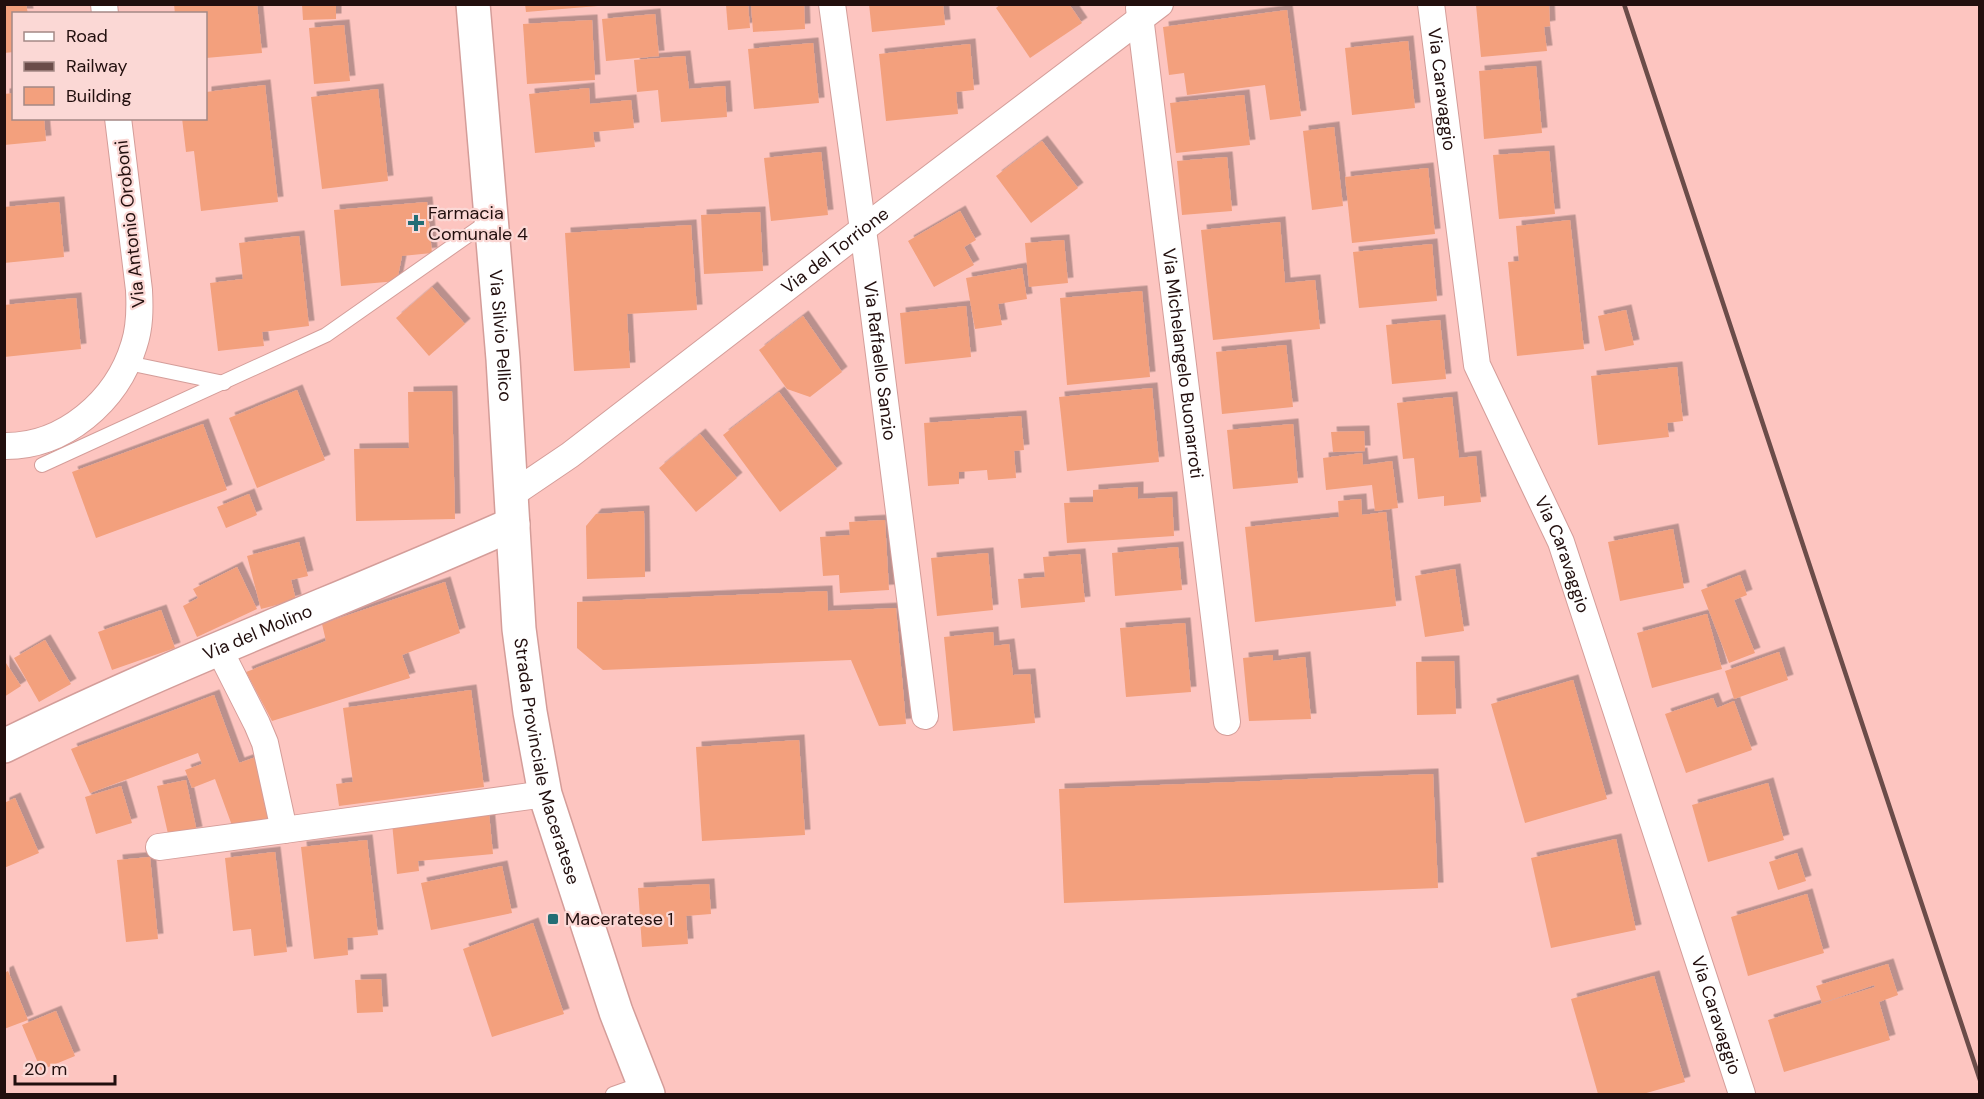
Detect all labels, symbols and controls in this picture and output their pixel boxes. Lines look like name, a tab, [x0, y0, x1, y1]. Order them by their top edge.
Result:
legend	[12, 12, 207, 120]
text: Road	[66, 24, 108, 48]
street label: Via Caravaggio	[1422, 26, 1462, 152]
text: Railway	[66, 54, 128, 78]
text: Building	[66, 84, 131, 108]
street label: Via Antonio Oroboni	[109, 139, 151, 309]
place label: Farmacia Comunale 4	[428, 201, 528, 246]
street label: Via del Torrione	[776, 202, 894, 300]
marker: Farmacia Comunale 4	[409, 216, 423, 230]
street label: Via Michelangelo Buonarroti	[1157, 247, 1209, 480]
street label: Via Silvio Pellico	[484, 269, 518, 403]
street label: Via Raffaello Sanzio	[858, 280, 902, 442]
street label: Via Caravaggio	[1529, 492, 1595, 616]
street label: Via del Molino	[199, 599, 316, 666]
street label: Strada Provinciale Maceratese	[508, 636, 586, 888]
place label: Maceratese 1	[565, 907, 673, 931]
marker: Maceratese 1	[546, 912, 560, 926]
street label: Via Caravaggio	[1686, 953, 1747, 1078]
scale bar	[15, 1048, 116, 1086]
text: 20 m	[24, 1057, 67, 1081]

